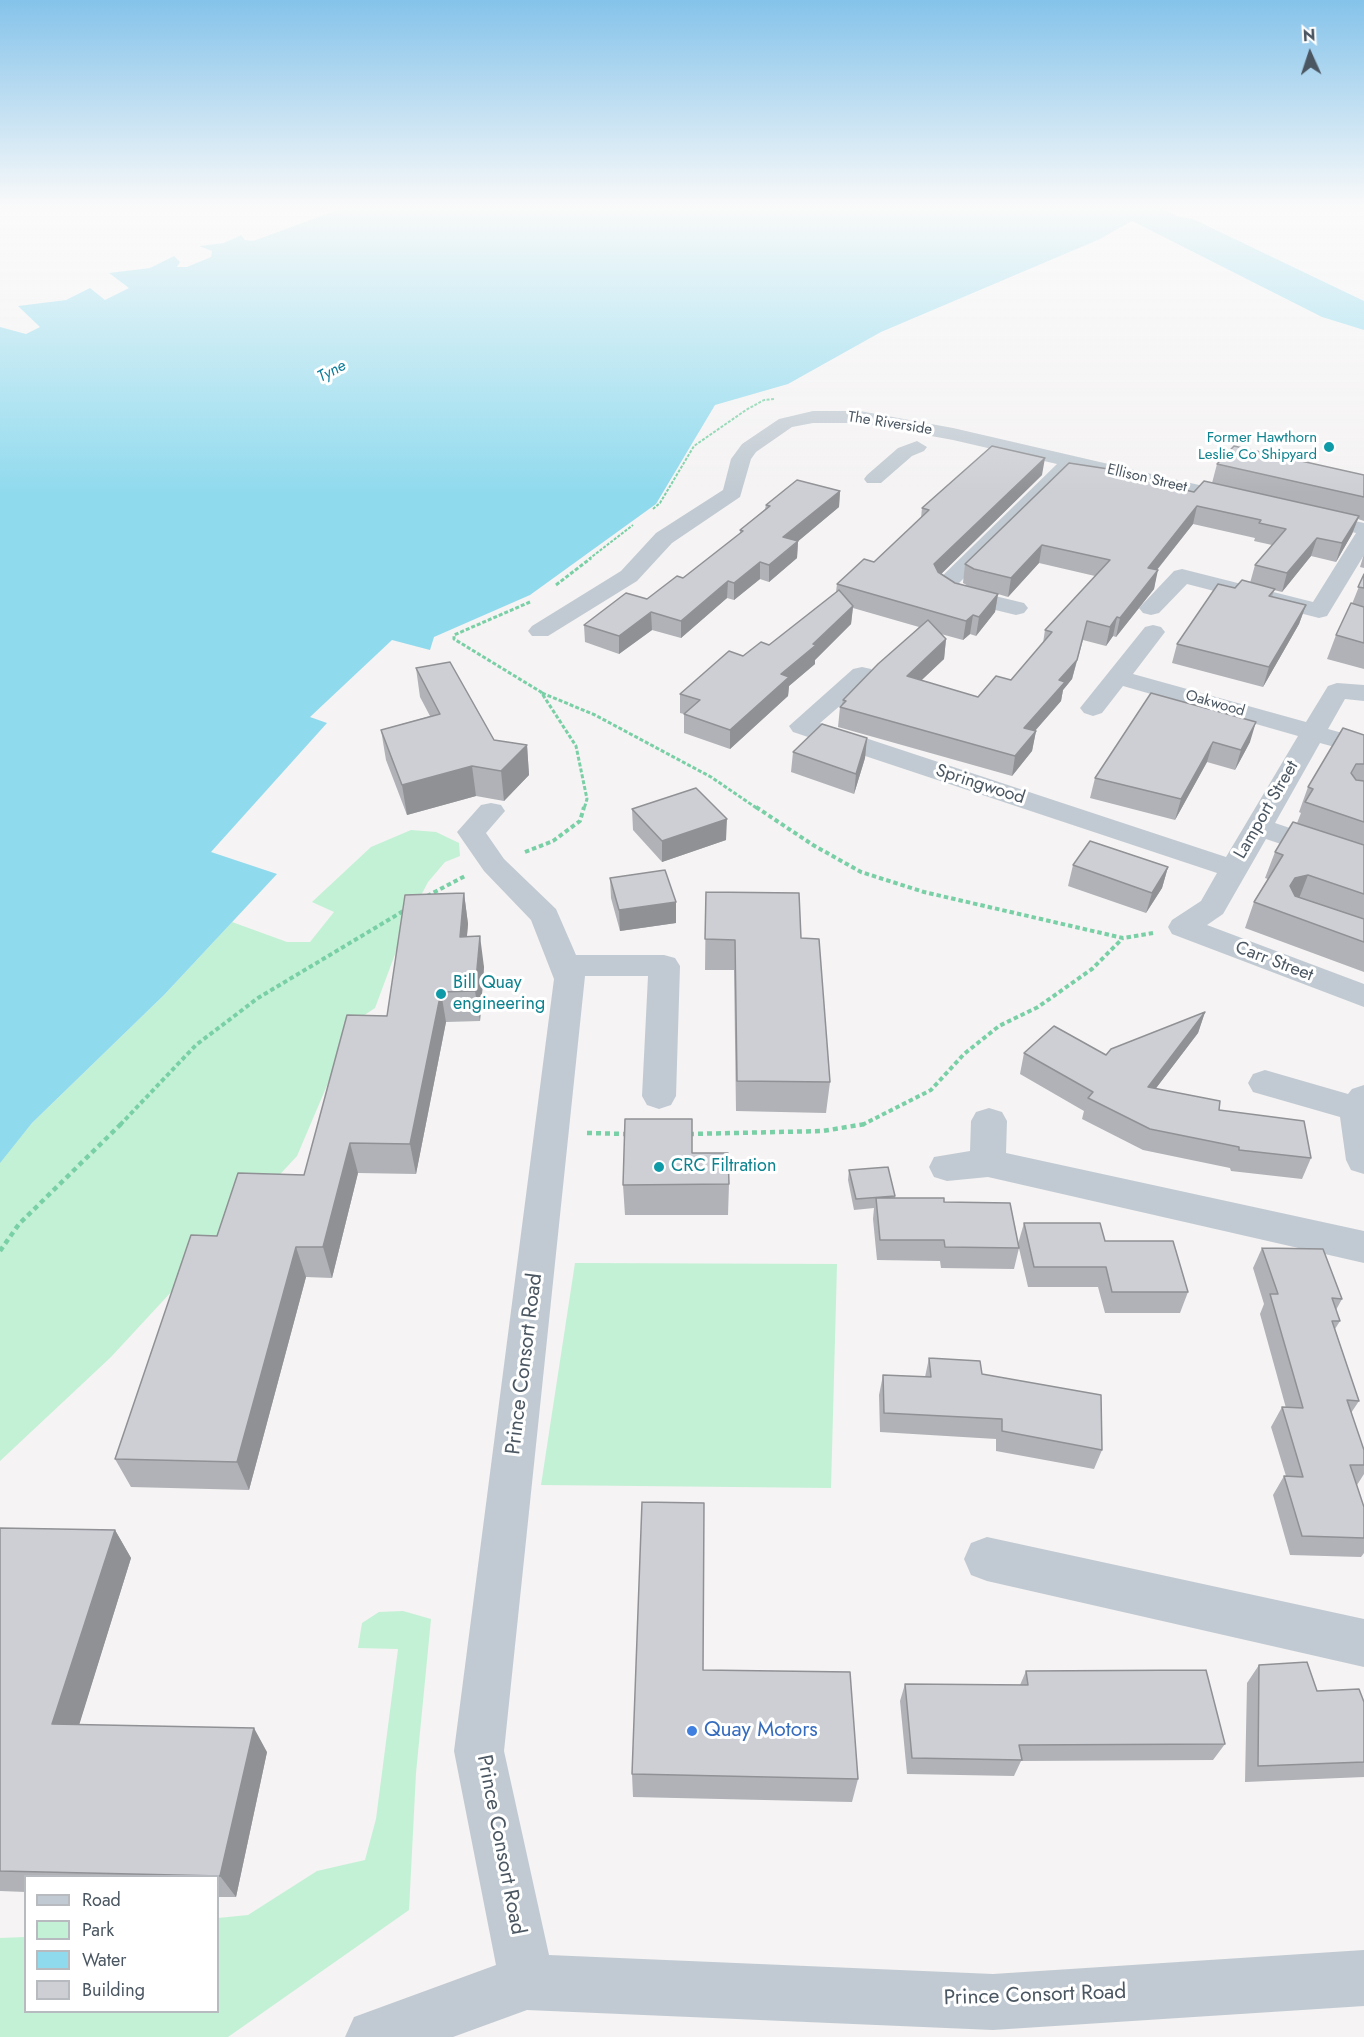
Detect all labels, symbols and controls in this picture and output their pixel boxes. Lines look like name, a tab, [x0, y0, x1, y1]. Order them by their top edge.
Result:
north arrow	[1280, 24, 1340, 84]
text: N	[1302, 24, 1316, 47]
water label: Tyne	[314, 357, 350, 387]
street label: The Riverside	[847, 408, 933, 440]
place label: Former Hawthorn Leslie Co Shipyard	[1198, 429, 1317, 464]
marker: Former Hawthorn Leslie Co Shipyard	[1322, 440, 1336, 454]
street label: Ellison Street	[1105, 461, 1189, 497]
street label: Oakwood	[1183, 687, 1247, 721]
street label: Lamport Street	[1230, 757, 1304, 863]
street label: Springwood	[933, 760, 1027, 810]
street label: Carr Street	[1232, 937, 1316, 987]
place label: Bill Quay engineering	[453, 973, 545, 1016]
marker: Bill Quay engineering	[434, 987, 448, 1001]
place label: CRC Filtration	[671, 1156, 776, 1178]
marker: CRC Filtration	[652, 1160, 666, 1174]
street label: Prince Consort Road	[501, 1272, 549, 1456]
place label: Quay Motors	[704, 1718, 818, 1744]
marker: Quay Motors	[685, 1724, 699, 1738]
street label: Prince Consort Road	[470, 1753, 530, 1937]
legend	[24, 1875, 219, 2013]
text: Road	[82, 1887, 121, 1913]
text: Park	[82, 1917, 114, 1943]
text: Water	[82, 1947, 126, 1973]
text: Building	[82, 1977, 145, 2003]
street label: Prince Consort Road	[943, 1980, 1127, 2012]

